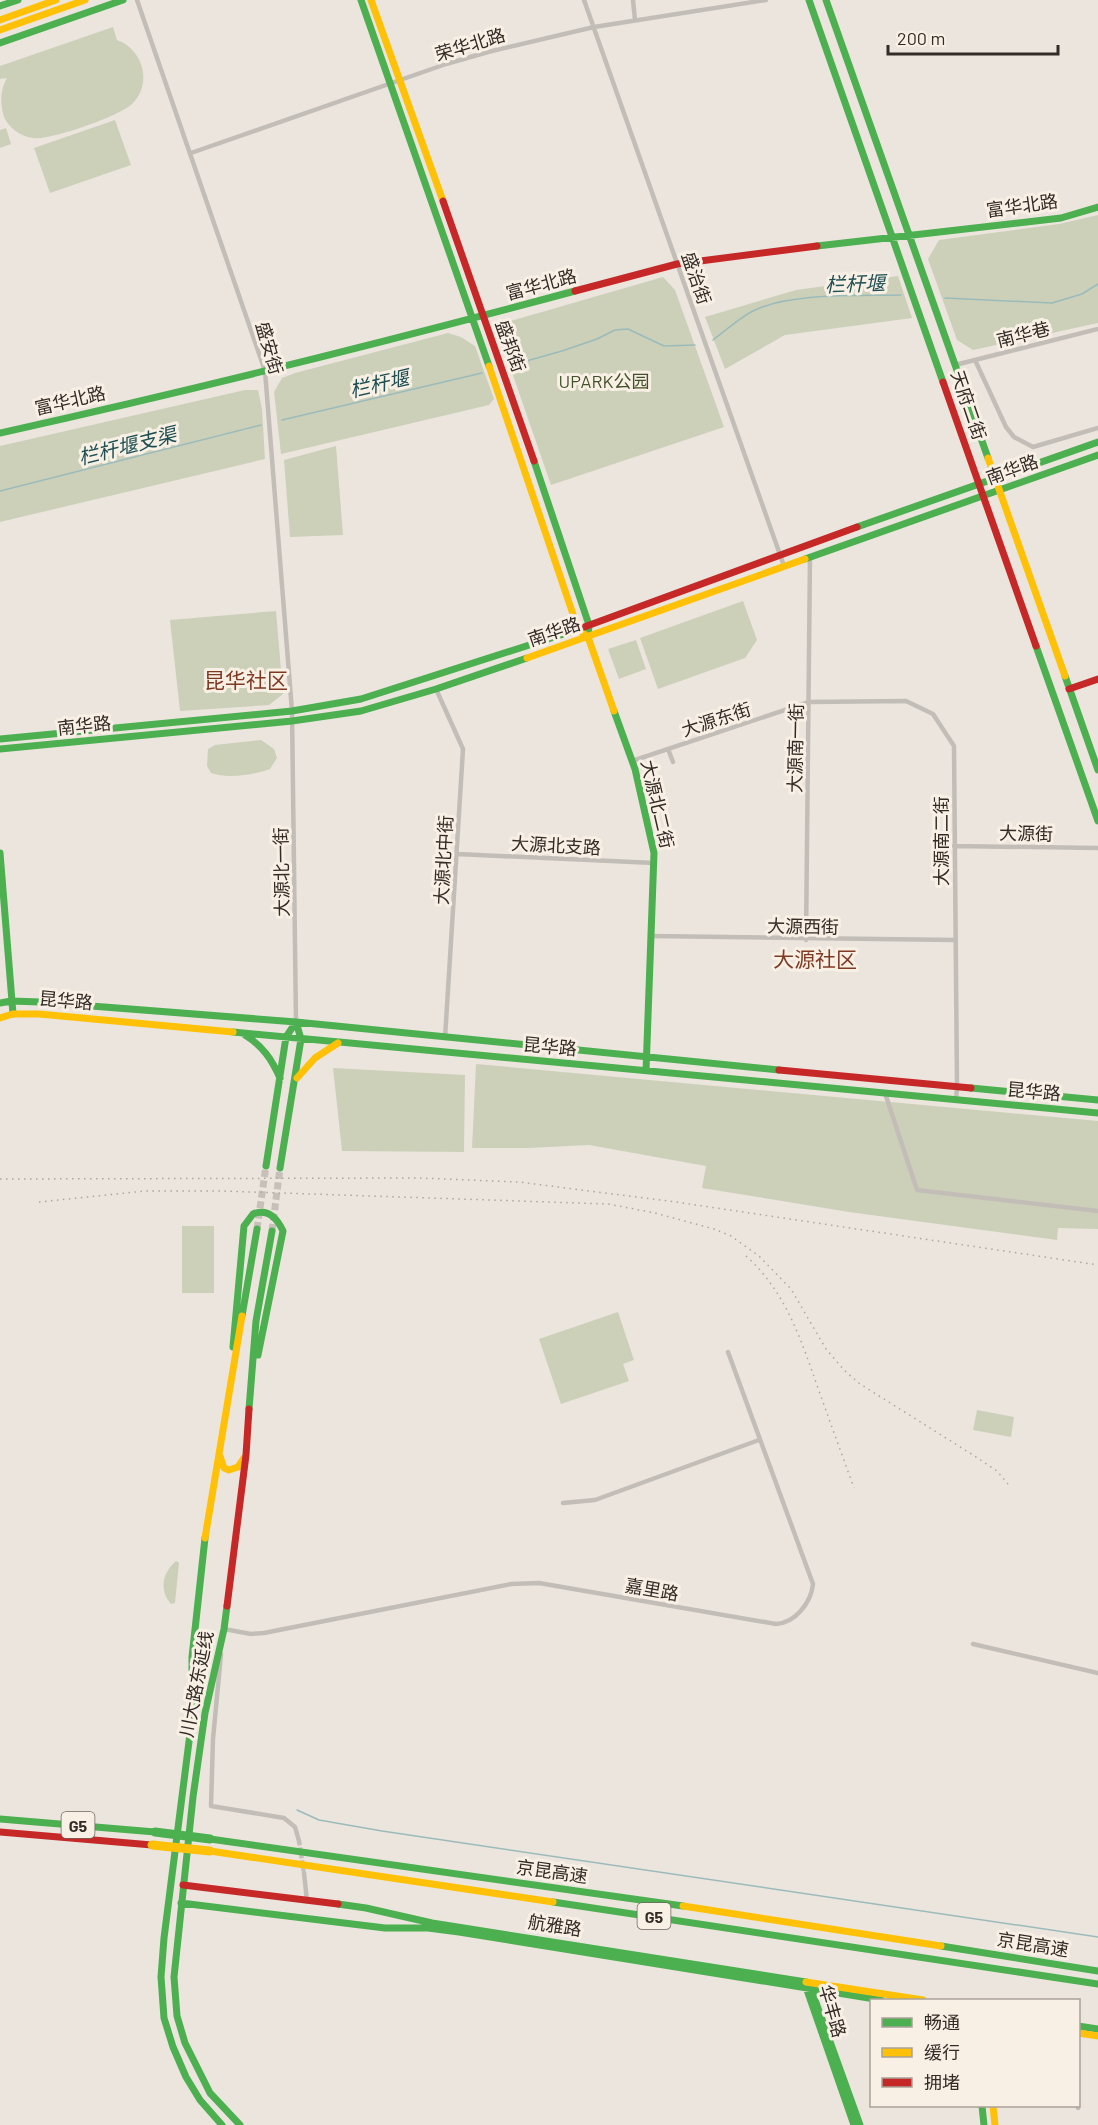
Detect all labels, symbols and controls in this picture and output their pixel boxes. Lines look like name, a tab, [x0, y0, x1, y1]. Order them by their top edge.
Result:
scale bar	[888, 18, 1058, 56]
street label: 荣华北路	[432, 23, 508, 65]
text: 200 m	[897, 27, 945, 49]
street label: 富华北路	[985, 189, 1059, 221]
street label: 盛治街	[678, 249, 716, 307]
street label: 富华北路	[503, 264, 579, 304]
water label: 栏杆堰	[825, 270, 888, 296]
street label: 盛邦街	[491, 317, 531, 375]
street label: 南华巷	[994, 317, 1052, 351]
street label: 盛安街	[252, 319, 288, 377]
water label: 栏杆堰	[347, 364, 414, 401]
street label: 天府二街	[947, 367, 991, 443]
park label: UPARK公园	[559, 370, 649, 392]
street label: 富华北路	[32, 381, 108, 419]
water label: 栏杆堰支渠	[76, 421, 181, 469]
street label: 南华路	[983, 449, 1041, 489]
street label: 南华路	[525, 612, 583, 650]
district label: 昆华社区	[204, 667, 288, 692]
street label: 大源东街	[678, 697, 754, 741]
street label: 大源南一街	[783, 703, 807, 793]
street label: 南华路	[56, 711, 112, 739]
street label: 大源北二街	[637, 758, 679, 850]
street label: 大源南二街	[930, 796, 952, 886]
street label: 大源北中街	[430, 814, 456, 906]
street label: 大源街	[999, 822, 1053, 844]
street label: 大源北一街	[269, 827, 293, 917]
street label: 大源北支路	[510, 832, 602, 858]
street label: 大源西街	[767, 914, 839, 938]
district label: 大源社区	[773, 946, 857, 971]
street label: 昆华路	[38, 987, 94, 1013]
street label: 昆华路	[522, 1033, 578, 1059]
street label: 昆华路	[1006, 1078, 1062, 1104]
street label: 嘉里路	[624, 1573, 680, 1605]
street label: 川大路东延线	[175, 1629, 217, 1739]
road number: G5	[62, 1812, 94, 1838]
street label: 京昆高速	[515, 1855, 589, 1887]
road number: G5	[638, 1903, 670, 1929]
street label: 航雅路	[527, 1910, 583, 1940]
street label: 京昆高速	[996, 1928, 1070, 1960]
street label: 华丰路	[815, 1982, 851, 2040]
legend	[870, 1999, 1080, 2107]
text: 畅通	[924, 2011, 960, 2033]
text: 缓行	[924, 2041, 960, 2063]
text: 拥堵	[924, 2071, 960, 2093]

